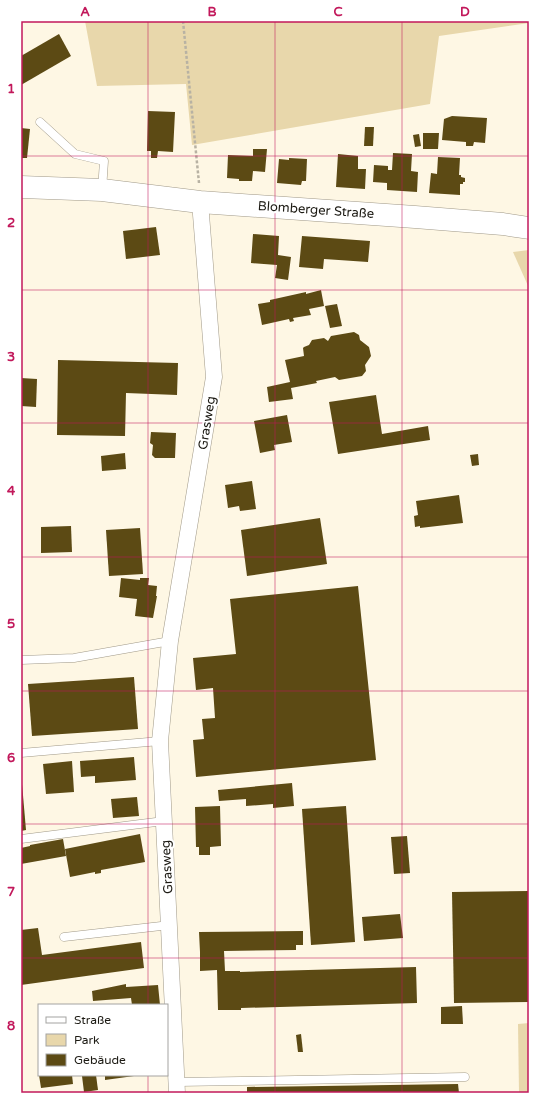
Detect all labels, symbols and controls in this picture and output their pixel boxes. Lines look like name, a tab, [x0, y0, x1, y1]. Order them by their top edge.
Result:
text: A	[80, 4, 90, 20]
text: B	[207, 4, 217, 20]
text: C	[333, 4, 343, 20]
text: D	[460, 4, 470, 20]
text: 1	[7, 81, 15, 97]
street label: Blomberger Straße	[257, 198, 375, 222]
text: 2	[7, 215, 15, 231]
text: 3	[7, 349, 15, 365]
street label: Grasweg	[195, 395, 219, 451]
text: 4	[7, 483, 16, 499]
text: 5	[7, 616, 15, 632]
text: 6	[7, 750, 15, 766]
street label: Grasweg	[158, 840, 176, 894]
text: 7	[7, 884, 15, 900]
legend	[38, 1004, 168, 1076]
text: Straße	[74, 1013, 111, 1027]
text: 8	[7, 1018, 15, 1034]
text: Park	[74, 1033, 100, 1047]
text: Gebäude	[74, 1053, 126, 1067]

